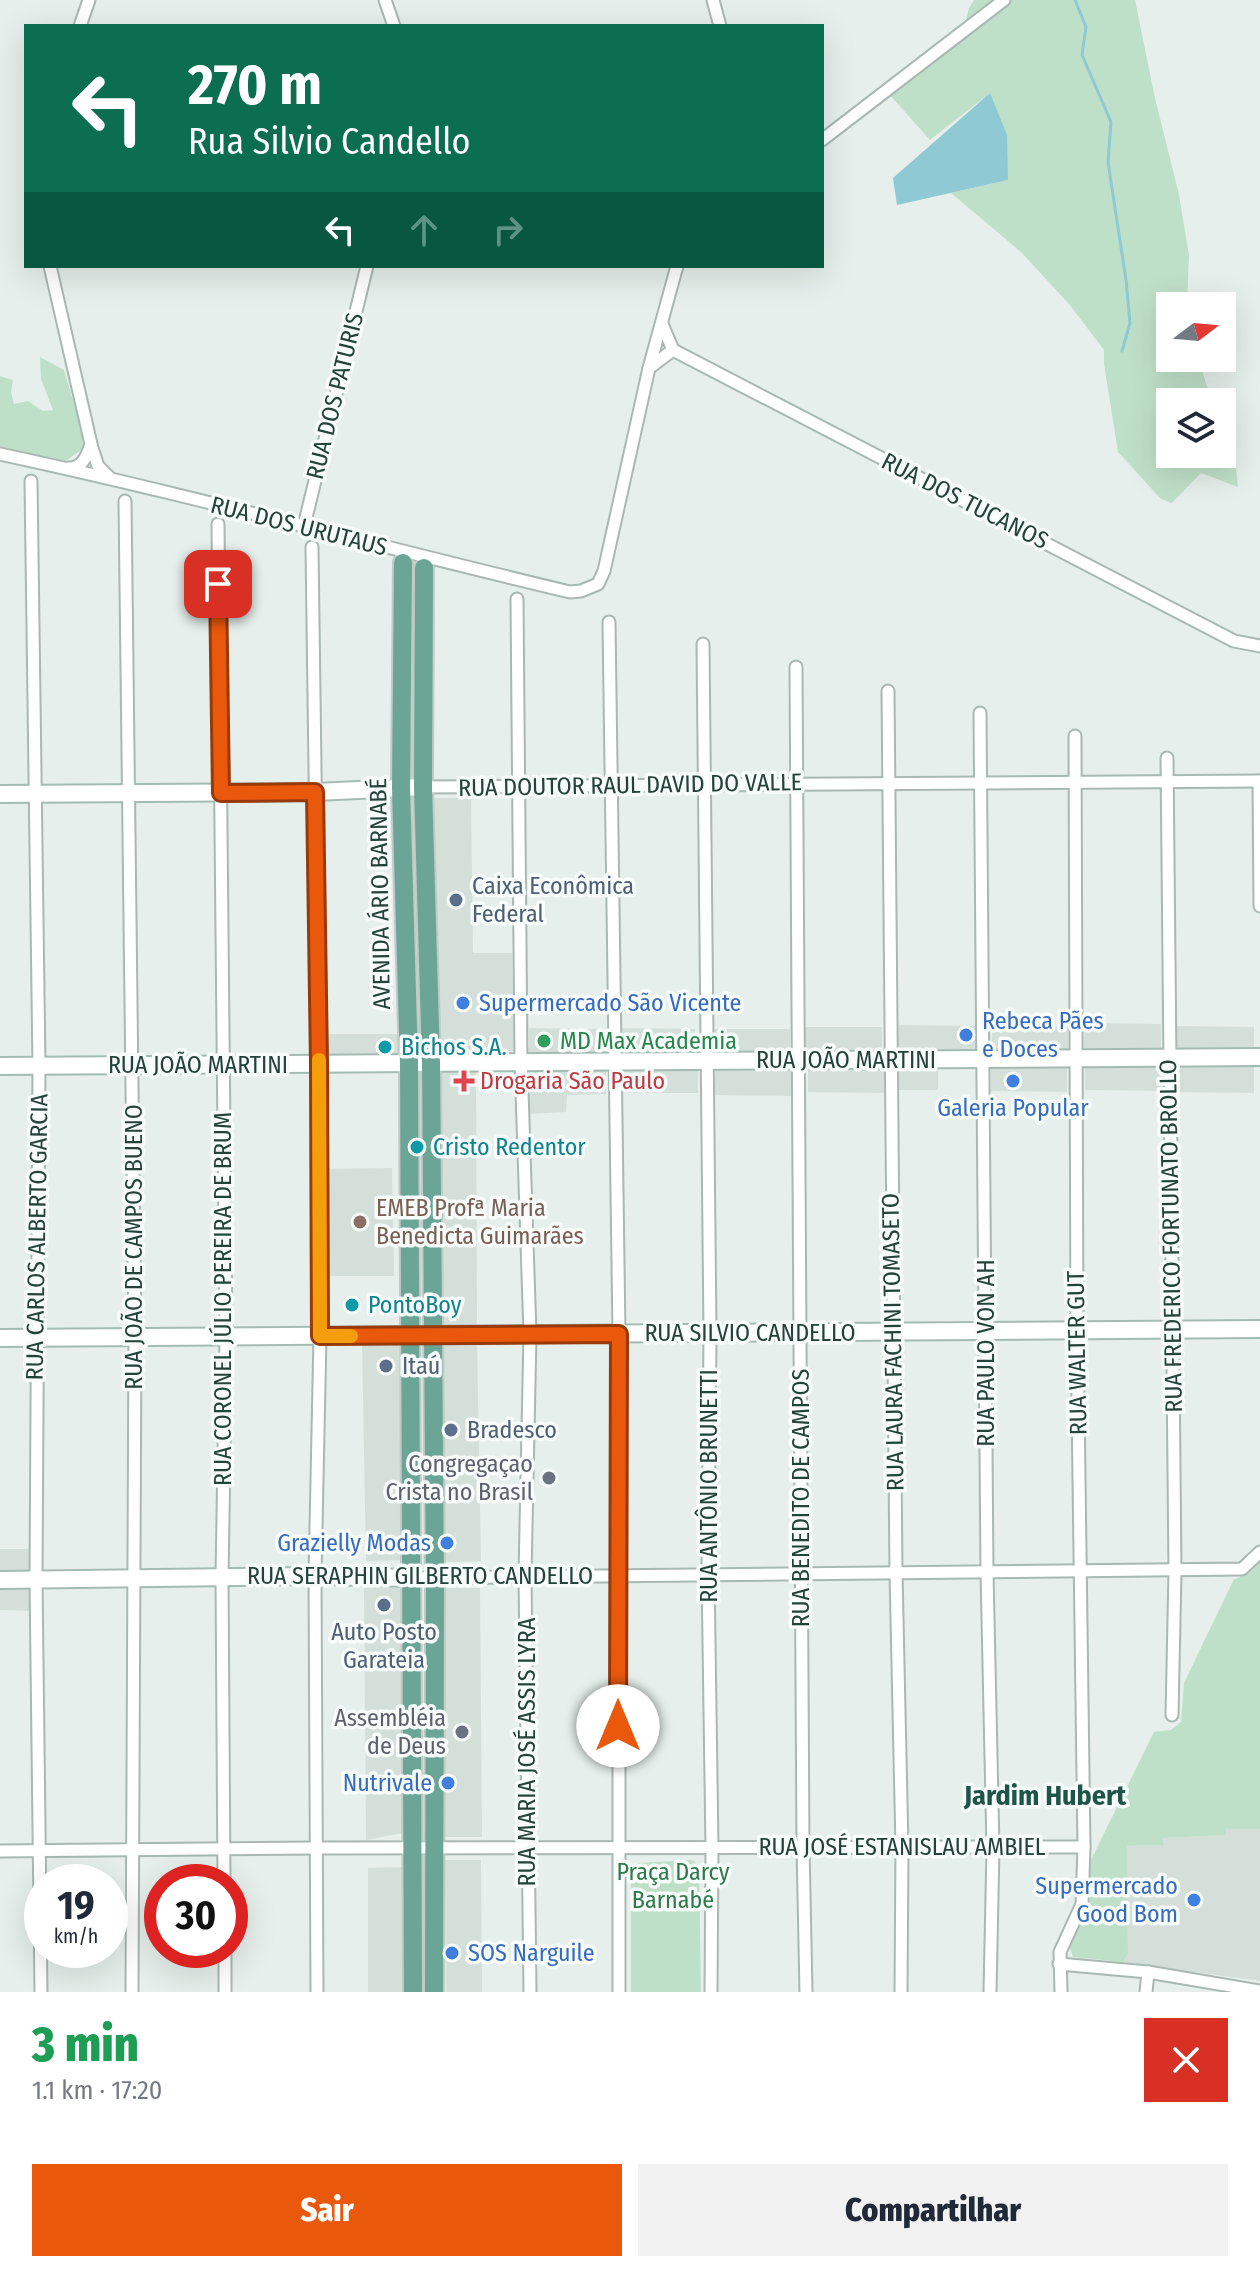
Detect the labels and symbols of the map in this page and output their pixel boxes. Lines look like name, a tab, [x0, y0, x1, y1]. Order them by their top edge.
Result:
north arrow	[1156, 292, 1236, 372]
street label: RUA DOS PATURIS	[301, 310, 369, 482]
street label: RUA DOS TUCANOS	[877, 447, 1053, 555]
street label: RUA DOS URUTAUS	[208, 491, 390, 561]
pin	[184, 550, 252, 618]
street label: RUA DOUTOR RAUL DAVID DO VALLE	[458, 768, 802, 802]
street label: AVENIDA ÁRIO BARNABÉ	[363, 778, 396, 1010]
place label: Caixa Econômica Federal	[472, 872, 634, 928]
marker: Caixa Econômica Federal	[447, 891, 465, 909]
place label: Supermercado São Vicente	[479, 989, 741, 1017]
marker: Supermercado São Vicente	[454, 994, 472, 1012]
place label: Rebeca Pães e Doces	[982, 1007, 1104, 1063]
marker: Rebeca Pães e Doces	[957, 1026, 975, 1044]
place label: MD Max Academia	[560, 1027, 737, 1055]
marker: MD Max Academia	[535, 1032, 553, 1050]
place label: Bichos S.A.	[401, 1033, 507, 1061]
marker: Bichos S.A.	[376, 1038, 394, 1056]
street label: RUA JOÃO MARTINI	[756, 1046, 936, 1074]
street label: RUA JOÃO MARTINI	[108, 1051, 288, 1079]
street label: RUA FREDERICO FORTUNATO BROLLO	[1154, 1059, 1188, 1413]
place label: Drogaria São Paulo	[480, 1067, 665, 1095]
marker: Drogaria São Paulo	[455, 1072, 473, 1090]
marker: Galeria Popular	[1004, 1072, 1022, 1090]
street label: RUA CARLOS ALBERTO GARCIA	[21, 1093, 54, 1381]
place label: Galeria Popular	[937, 1094, 1089, 1122]
street label: RUA JOÃO DE CAMPOS BUENO	[120, 1104, 148, 1390]
street label: RUA CORONEL JÚLIO PEREIRA DE BRUM	[208, 1112, 237, 1486]
place label: Cristo Redentor	[433, 1133, 586, 1161]
marker: Cristo Redentor	[408, 1138, 426, 1156]
street label: RUA LAURA FACHINI TOMASETO	[876, 1193, 910, 1491]
place label: EMEB Profª Maria Benedicta Guimarães	[376, 1194, 584, 1250]
marker: EMEB Profª Maria Benedicta Guimarães	[351, 1213, 369, 1231]
street label: RUA PAULO VON AH	[972, 1259, 1000, 1447]
street label: RUA WALTER GUT	[1062, 1271, 1092, 1435]
place label: PontoBoy	[368, 1291, 462, 1319]
marker: PontoBoy	[343, 1296, 361, 1314]
street label: RUA SILVIO CANDELLO	[644, 1319, 856, 1347]
place label: Itaú	[402, 1352, 440, 1380]
marker: Itaú	[377, 1357, 395, 1375]
street label: RUA ANTÔNIO BRUNETTI	[694, 1369, 723, 1603]
street label: RUA BENEDITO DE CAMPOS	[787, 1369, 815, 1627]
place label: Bradesco	[467, 1416, 557, 1444]
marker: Bradesco	[442, 1421, 460, 1439]
place label: Congregaçao Crista no Brasil	[386, 1450, 533, 1506]
marker: Congregaçao Crista no Brasil	[540, 1469, 558, 1487]
place label: Grazielly Modas	[277, 1529, 431, 1557]
marker: Grazielly Modas	[438, 1534, 456, 1552]
street label: RUA SERAPHIN GILBERTO CANDELLO	[247, 1562, 593, 1590]
marker: Auto Posto Garateia	[375, 1596, 393, 1614]
street label: RUA MARIA JOSÉ ASSIS LYRA	[512, 1617, 541, 1886]
place label: Auto Posto Garateia	[331, 1618, 437, 1674]
position arrow	[576, 1684, 660, 1768]
place label: Assembléia de Deus	[334, 1704, 446, 1760]
marker: Assembléia de Deus	[453, 1723, 471, 1741]
place label: Nutrivale	[343, 1769, 432, 1797]
marker: Nutrivale	[439, 1774, 457, 1792]
district label: Jardim Hubert	[963, 1779, 1127, 1812]
street label: RUA JOSÉ ESTANISLAU AMBIEL	[759, 1832, 1046, 1861]
park label: Praça Darcy Barnabé	[616, 1858, 730, 1914]
speed limit sign: 30	[144, 1864, 248, 1968]
place label: Supermercado Good Bom	[1035, 1872, 1178, 1928]
marker: Supermercado Good Bom	[1185, 1891, 1203, 1909]
place label: SOS Narguile	[468, 1939, 595, 1967]
marker: SOS Narguile	[443, 1944, 461, 1962]

